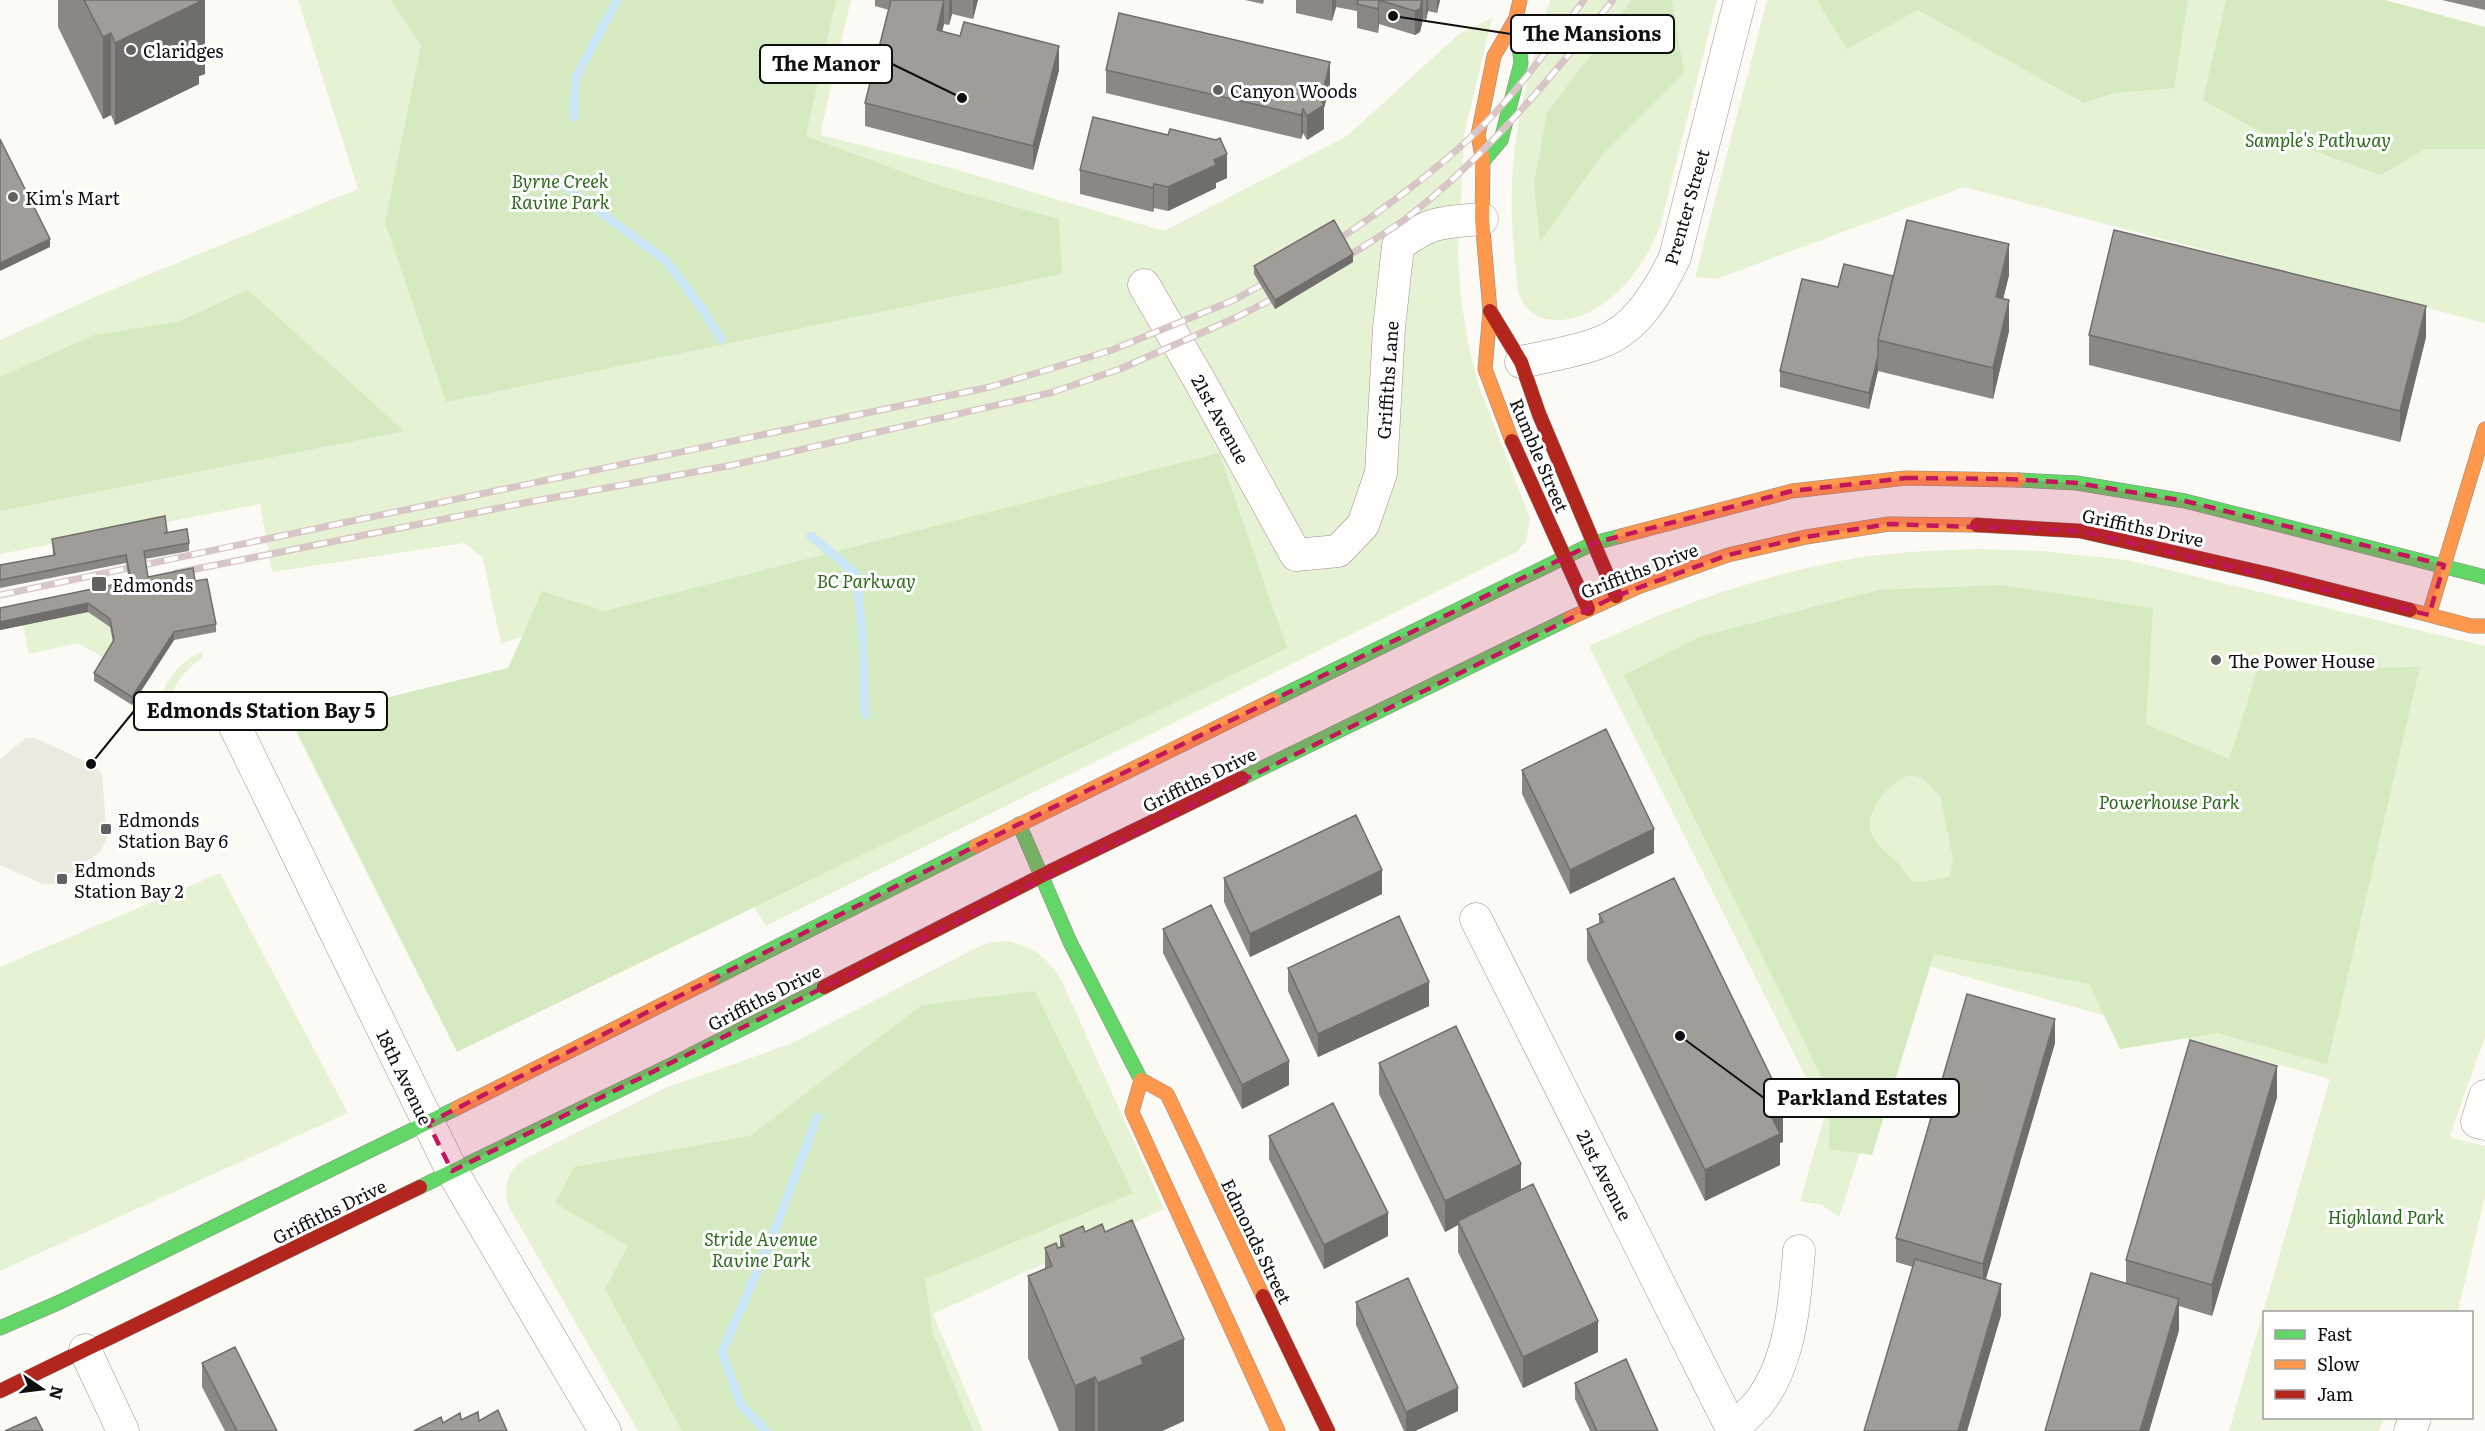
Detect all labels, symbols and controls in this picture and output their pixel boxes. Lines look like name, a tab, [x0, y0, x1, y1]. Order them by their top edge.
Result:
callout: The Mansions	[1511, 15, 1674, 53]
text: The Mansions	[1523, 17, 1661, 47]
place label: Claridges	[143, 37, 223, 64]
marker: Claridges	[124, 43, 138, 57]
callout: The Manor	[760, 45, 892, 83]
text: The Manor	[772, 47, 880, 77]
place label: Canyon Woods	[1230, 77, 1357, 104]
marker: Canyon Woods	[1211, 83, 1225, 97]
park label: Sample's Pathway	[2245, 126, 2391, 153]
street label: Prenter Street	[1657, 145, 1716, 268]
park label: Byrne Creek Ravine Park	[510, 167, 610, 215]
place label: Kim's Mart	[25, 184, 120, 211]
marker: Kim's Mart	[6, 190, 20, 204]
street label: Griffiths Lane	[1369, 320, 1405, 440]
street label: 21st Avenue	[1185, 369, 1257, 469]
street label: Rumble Street	[1504, 394, 1576, 517]
street label: Griffiths Drive	[2080, 501, 2206, 553]
street label: Griffiths Drive	[1576, 535, 1702, 605]
park label: BC Parkway	[816, 567, 916, 594]
place label: Edmonds	[112, 571, 193, 598]
marker: Edmonds	[90, 575, 108, 593]
place label: The Power House	[2228, 647, 2375, 674]
marker: The Power House	[2209, 653, 2223, 667]
callout: Edmonds Station Bay 5	[134, 692, 387, 730]
text: Edmonds Station Bay 5	[147, 694, 376, 724]
street label: Griffiths Drive	[1137, 740, 1261, 818]
park label: Powerhouse Park	[2098, 788, 2240, 815]
place label: Edmonds Station Bay 6	[118, 806, 229, 854]
marker: Edmonds Station Bay 6	[99, 822, 113, 836]
place label: Edmonds Station Bay 2	[74, 856, 184, 904]
marker: Edmonds Station Bay 2	[55, 872, 69, 886]
street label: Griffiths Drive	[703, 957, 825, 1037]
street label: 18th Avenue	[370, 1025, 440, 1129]
callout: Parkland Estates	[1764, 1079, 1959, 1117]
text: Parkland Estates	[1777, 1081, 1947, 1111]
street label: 21st Avenue	[1571, 1125, 1639, 1225]
street label: Griffiths Drive	[267, 1172, 391, 1250]
street label: Edmonds Street	[1215, 1174, 1299, 1309]
park label: Highland Park	[2328, 1203, 2445, 1230]
park label: Stride Avenue Ravine Park	[704, 1225, 818, 1273]
legend	[2263, 1311, 2473, 1419]
text: Fast	[2317, 1320, 2353, 1347]
text: Slow	[2317, 1350, 2360, 1377]
north arrow	[12, 1359, 72, 1419]
text: Jam	[2317, 1380, 2353, 1407]
text: N	[44, 1383, 71, 1402]

